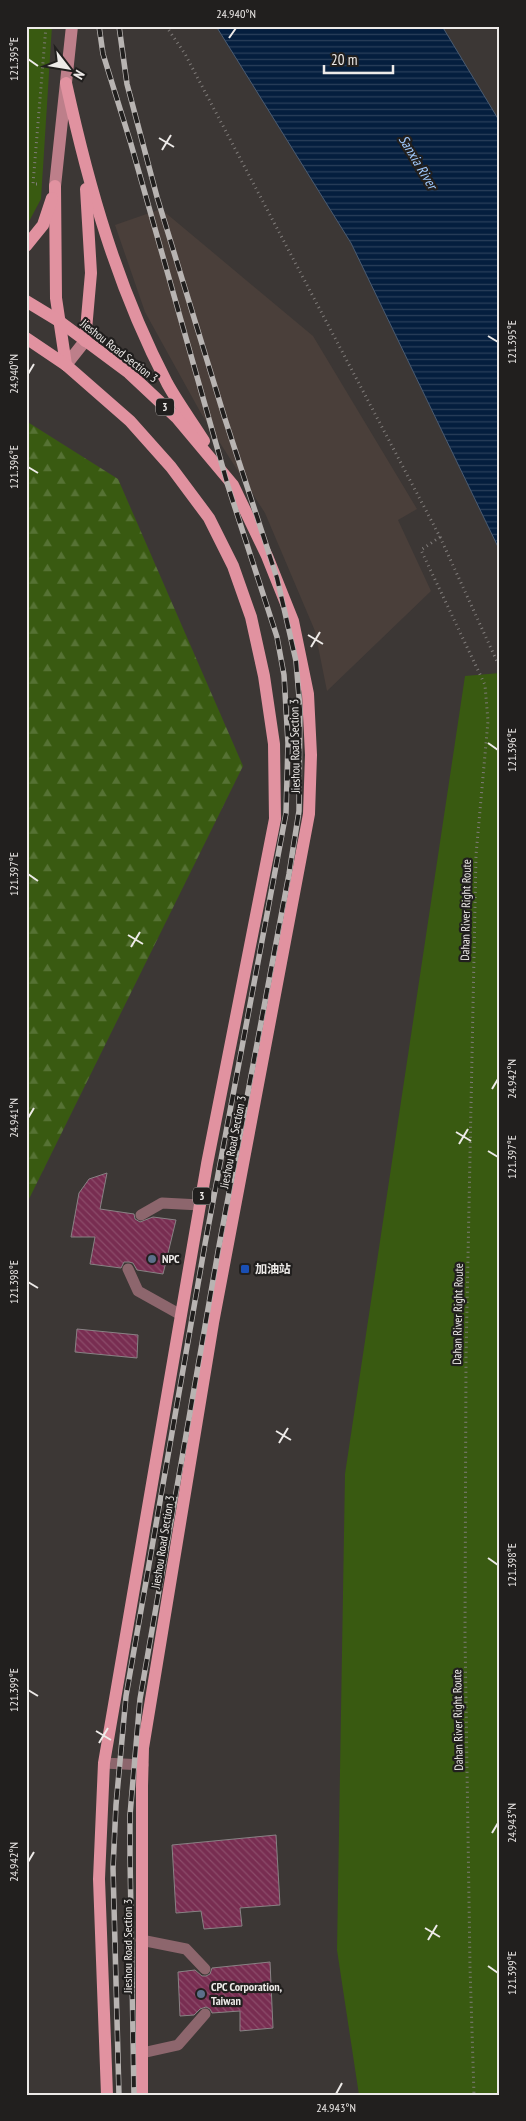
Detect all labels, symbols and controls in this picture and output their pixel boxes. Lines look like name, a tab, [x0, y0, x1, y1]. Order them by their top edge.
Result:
text: 24.940°N	[216, 6, 256, 21]
text: 121.395°E	[6, 37, 21, 81]
north arrow	[42, 42, 92, 92]
scale bar	[324, 42, 392, 74]
text: 20 m	[331, 50, 357, 69]
text: N	[69, 67, 89, 83]
water label: Sanxia River	[395, 132, 442, 194]
street label: Jieshou Road Section 3	[77, 315, 161, 386]
text: 121.395°E	[504, 320, 519, 364]
text: 24.940°N	[6, 354, 21, 394]
road number: 3	[156, 398, 174, 416]
text: 121.396°E	[6, 445, 21, 489]
street label: Jieshou Road Section 3	[286, 699, 303, 794]
text: 121.396°E	[504, 728, 519, 772]
text: 121.397°E	[6, 852, 21, 896]
street label: Dahan River Right Route	[457, 859, 474, 961]
text: 24.942°N	[504, 1059, 519, 1099]
street label: Jieshou Road Section 3	[216, 1094, 249, 1191]
text: 24.941°N	[6, 1098, 21, 1138]
text: 121.397°E	[504, 1135, 519, 1179]
road number: 3	[193, 1188, 211, 1204]
place label: NPC	[162, 1251, 180, 1266]
marker: NPC	[146, 1253, 158, 1265]
text: 121.398°E	[6, 1260, 21, 1304]
place label: 加油站	[255, 1261, 291, 1276]
marker: 加油站	[239, 1263, 251, 1275]
street label: Dahan River Right Route	[449, 1263, 466, 1365]
street label: Jieshou Road Section 3	[148, 1494, 177, 1591]
text: 121.398°E	[504, 1543, 519, 1587]
text: 121.399°E	[6, 1668, 21, 1712]
street label: Dahan River Right Route	[449, 1669, 466, 1771]
text: 24.943°N	[504, 1803, 519, 1843]
text: 24.942°N	[6, 1842, 21, 1882]
street label: Jieshou Road Section 3	[120, 1899, 135, 1994]
text: 121.399°E	[504, 1951, 519, 1995]
place label: CPC Corporation, Taiwan	[211, 1979, 283, 2008]
marker: CPC Corporation, Taiwan	[195, 1988, 207, 2000]
text: 24.943°N	[316, 2100, 356, 2115]

